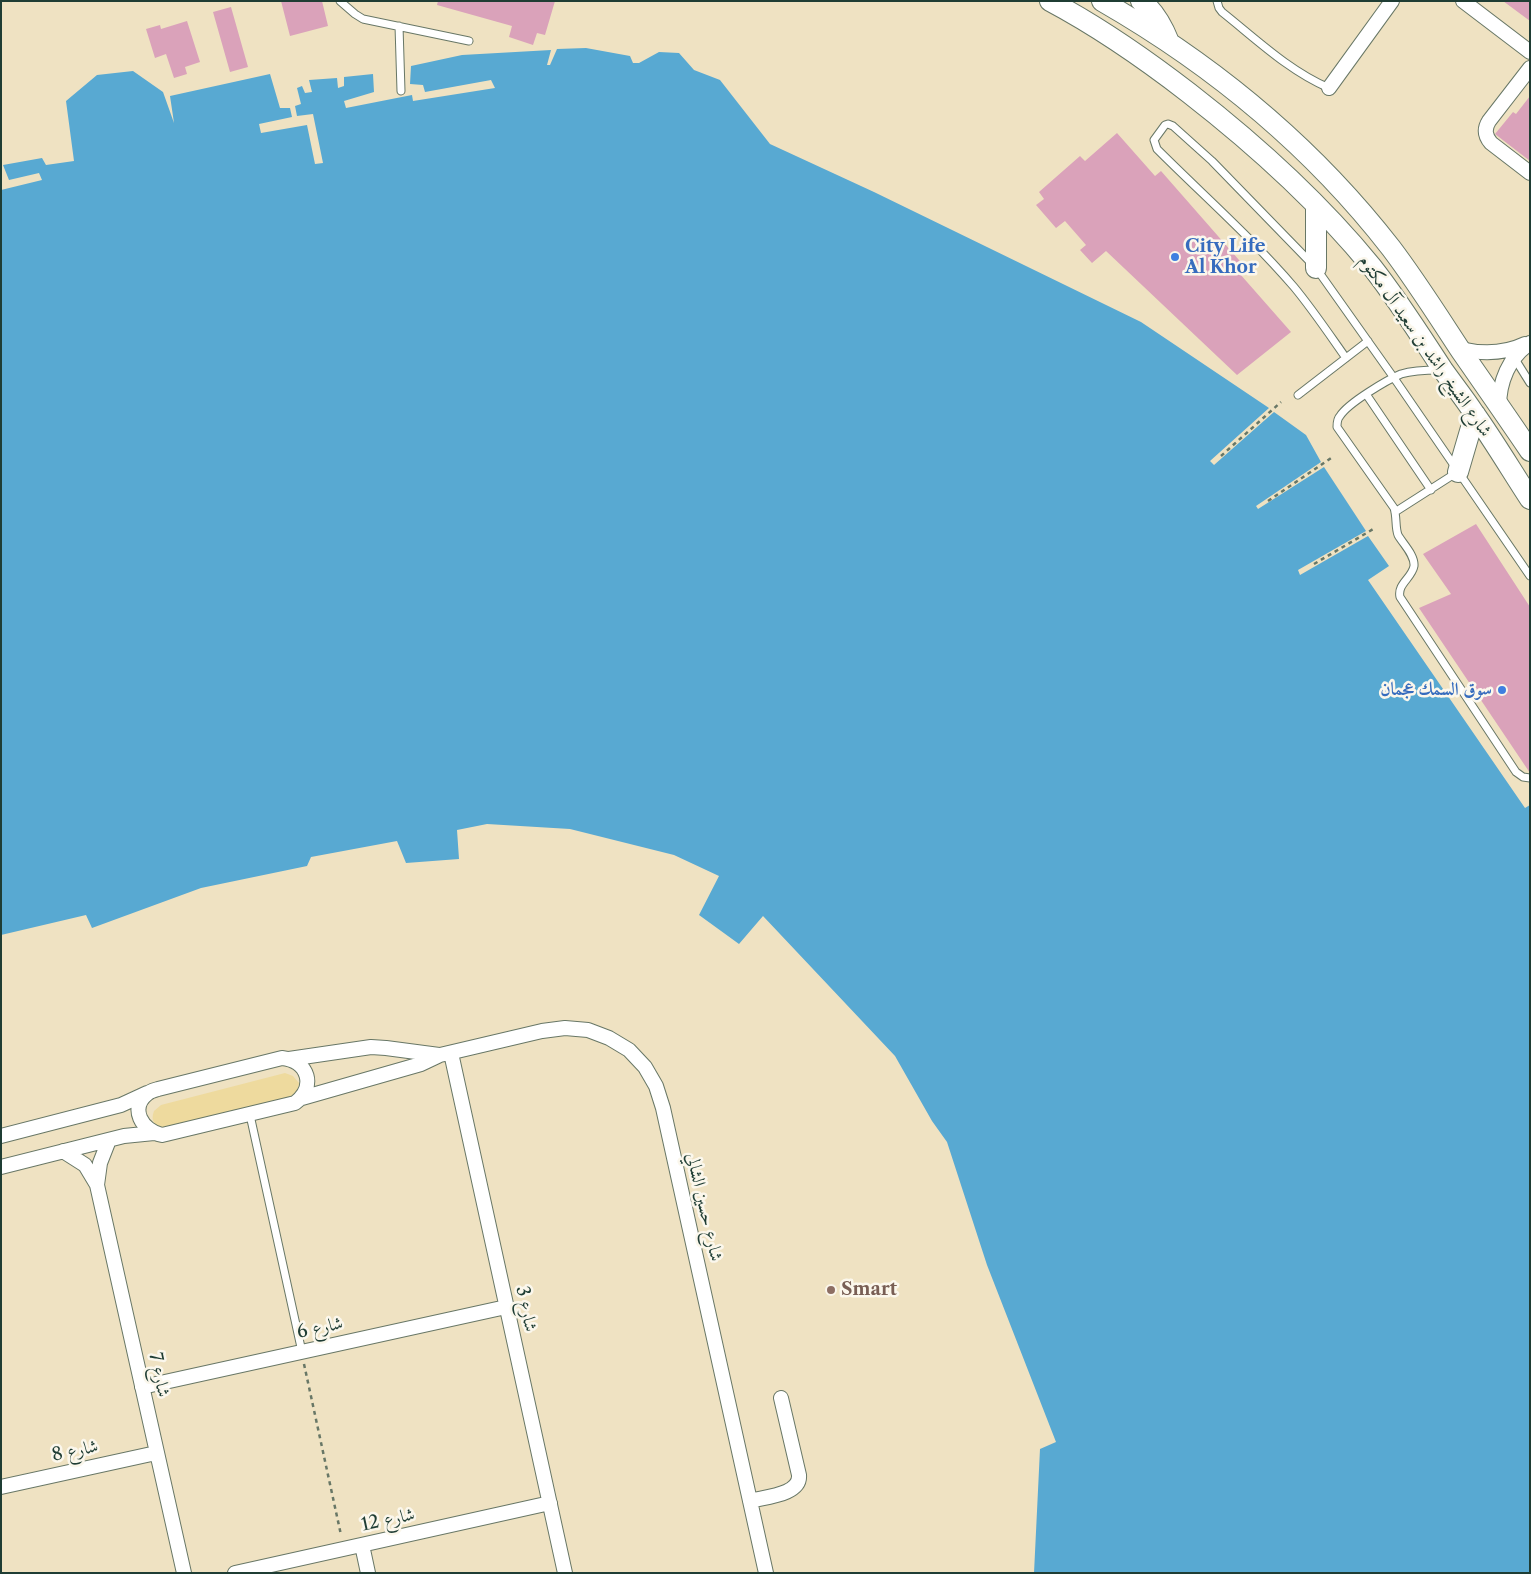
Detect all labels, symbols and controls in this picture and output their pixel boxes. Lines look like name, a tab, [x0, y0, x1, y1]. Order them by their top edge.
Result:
place label: City Life Al Khor	[1185, 236, 1266, 278]
marker: City Life Al Khor	[1169, 251, 1181, 263]
street label: شارع الشيخ راشد بن سعيد آل مكتوم	[1354, 251, 1496, 441]
place label: سوق السمك عجمان	[1380, 679, 1492, 701]
marker: سوق السمك عجمان	[1496, 684, 1508, 696]
street label: شارع حسين الشالي	[681, 1151, 727, 1263]
place label: Smart	[841, 1279, 897, 1301]
street label: شارع 3	[511, 1284, 541, 1334]
marker: Smart	[825, 1284, 837, 1296]
street label: شارع 6	[295, 1313, 345, 1343]
street label: شارع 7	[144, 1351, 174, 1399]
street label: شارع 8	[50, 1436, 100, 1466]
street label: شارع 12	[359, 1504, 417, 1536]

